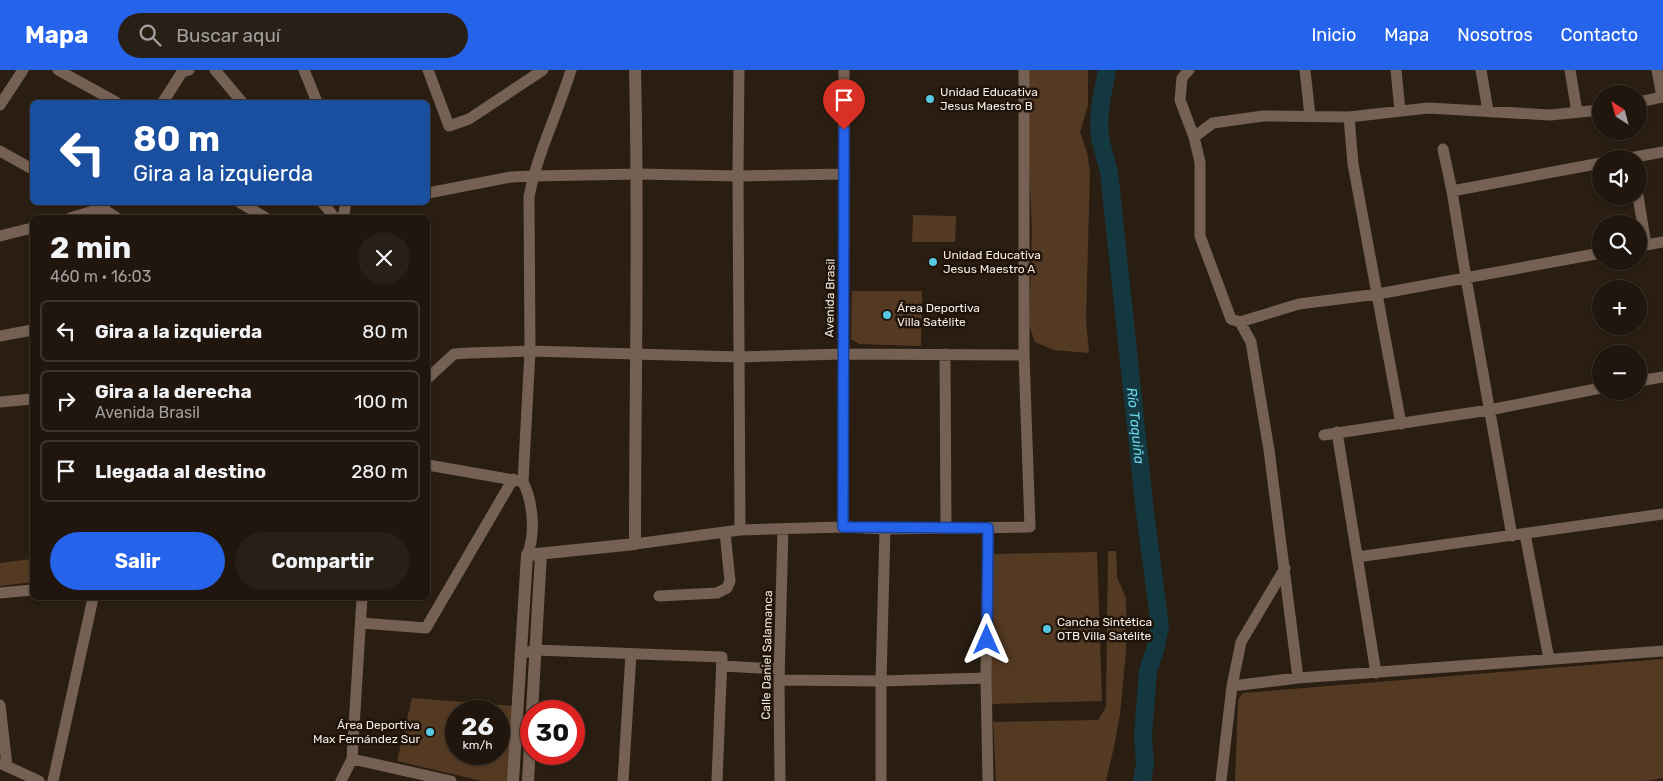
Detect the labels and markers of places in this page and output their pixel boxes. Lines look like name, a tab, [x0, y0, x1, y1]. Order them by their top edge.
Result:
pin	[823, 79, 865, 130]
place label: Unidad Educativa Jesus Maestro B	[940, 85, 1038, 113]
marker: Unidad Educativa Jesus Maestro B	[924, 93, 936, 105]
place label: Unidad Educativa Jesus Maestro A	[943, 248, 1041, 276]
marker: Unidad Educativa Jesus Maestro A	[927, 256, 939, 268]
place label: Área Deportiva Villa Satélite	[897, 301, 980, 329]
marker: Área Deportiva Villa Satélite	[881, 309, 893, 321]
place label: Cancha Sintética OTB Villa Satélite	[1057, 615, 1152, 643]
marker: Cancha Sintética OTB Villa Satélite	[1041, 623, 1053, 635]
place label: Área Deportiva Max Fernández Sur	[313, 718, 420, 746]
marker: Área Deportiva Max Fernández Sur	[424, 726, 436, 738]

